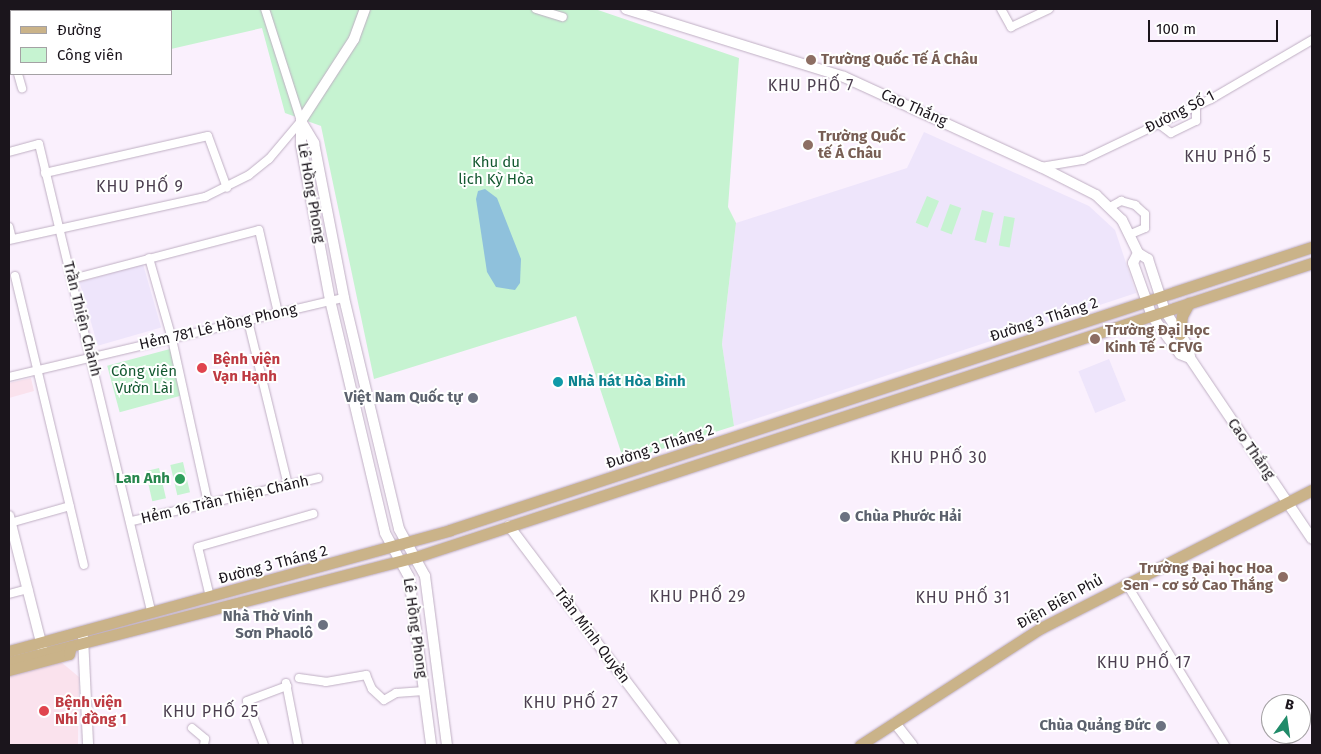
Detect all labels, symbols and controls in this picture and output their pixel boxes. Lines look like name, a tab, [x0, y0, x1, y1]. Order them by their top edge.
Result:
legend	[10, 10, 172, 75]
scale bar	[1151, 10, 1281, 42]
text: 100 m	[1156, 20, 1196, 38]
text: Đường	[57, 21, 101, 39]
text: Công viên	[57, 46, 123, 64]
place label: Trường Quốc Tế Á Châu	[821, 51, 978, 69]
marker: Trường Quốc Tế Á Châu	[805, 54, 817, 66]
district label: KHU PHỐ 7	[767, 76, 855, 96]
street label: Cao Thắng	[878, 85, 950, 131]
street label: Đường Số 1	[1142, 87, 1218, 137]
place label: Trường Quốc tế Á Châu	[818, 127, 906, 162]
marker: Trường Quốc tế Á Châu	[802, 139, 814, 151]
street label: Lê Hồng Phong	[293, 142, 329, 244]
district label: KHU PHỐ 5	[1183, 147, 1273, 167]
park label: Khu du lịch Kỳ Hòa	[458, 153, 534, 188]
district label: KHU PHỐ 9	[95, 177, 185, 197]
street label: Trần Thiện Chánh	[59, 260, 105, 378]
street label: Đường 3 Tháng 2	[988, 294, 1100, 346]
street label: Hẻm 781 Lê Hồng Phong	[137, 300, 299, 354]
place label: Trường Đại Học Kinh Tế - CFVG	[1105, 321, 1210, 356]
marker: Trường Đại Học Kinh Tế - CFVG	[1089, 333, 1101, 345]
place label: Bệnh viện Vạn Hạnh	[213, 350, 280, 385]
marker: Bệnh viện Vạn Hạnh	[195, 361, 209, 375]
park label: Công viên Vườn Lài	[111, 362, 177, 397]
place label: Nhà hát Hòa Bình	[568, 373, 686, 391]
marker: Nhà hát Hòa Bình	[552, 376, 564, 388]
place label: Việt Nam Quốc tự	[344, 389, 463, 407]
marker: Việt Nam Quốc tự	[467, 392, 479, 404]
street label: Cao Thắng	[1223, 415, 1279, 483]
street label: Đường 3 Tháng 2	[604, 421, 716, 473]
district label: KHU PHỐ 30	[889, 448, 989, 468]
place label: Lan Anh	[116, 470, 170, 488]
street label: Hẻm 16 Trần Thiện Chánh	[139, 472, 311, 528]
marker: Lan Anh	[174, 473, 186, 485]
place label: Chùa Phước Hải	[855, 508, 961, 526]
marker: Chùa Phước Hải	[839, 511, 851, 523]
street label: Đường 3 Tháng 2	[216, 542, 330, 588]
place label: Trường Đại học Hoa Sen - cơ sở Cao Thắng	[1123, 559, 1273, 594]
street label: Điện Biên Phủ	[1014, 571, 1106, 633]
marker: Trường Đại học Hoa Sen - cơ sở Cao Thắng	[1277, 571, 1289, 583]
street label: Lê Hồng Phong	[399, 577, 431, 679]
street label: Trần Minh Quyền	[550, 585, 634, 687]
district label: KHU PHỐ 29	[648, 587, 748, 607]
district label: KHU PHỐ 31	[914, 588, 1012, 608]
place label: Nhà Thờ Vinh Sơn Phaolô	[223, 607, 313, 642]
marker: Nhà Thờ Vinh Sơn Phaolô	[317, 619, 329, 631]
district label: KHU PHỐ 17	[1095, 653, 1193, 673]
place label: Bệnh viện Nhi đồng 1	[55, 693, 127, 728]
district label: KHU PHỐ 27	[522, 693, 620, 713]
north arrow	[1261, 694, 1311, 744]
text: B	[1283, 696, 1296, 714]
district label: KHU PHỐ 25	[161, 702, 261, 722]
marker: Bệnh viện Nhi đồng 1	[37, 704, 51, 718]
place label: Chùa Quảng Đức	[1039, 717, 1151, 735]
marker: Chùa Quảng Đức	[1155, 720, 1167, 732]

